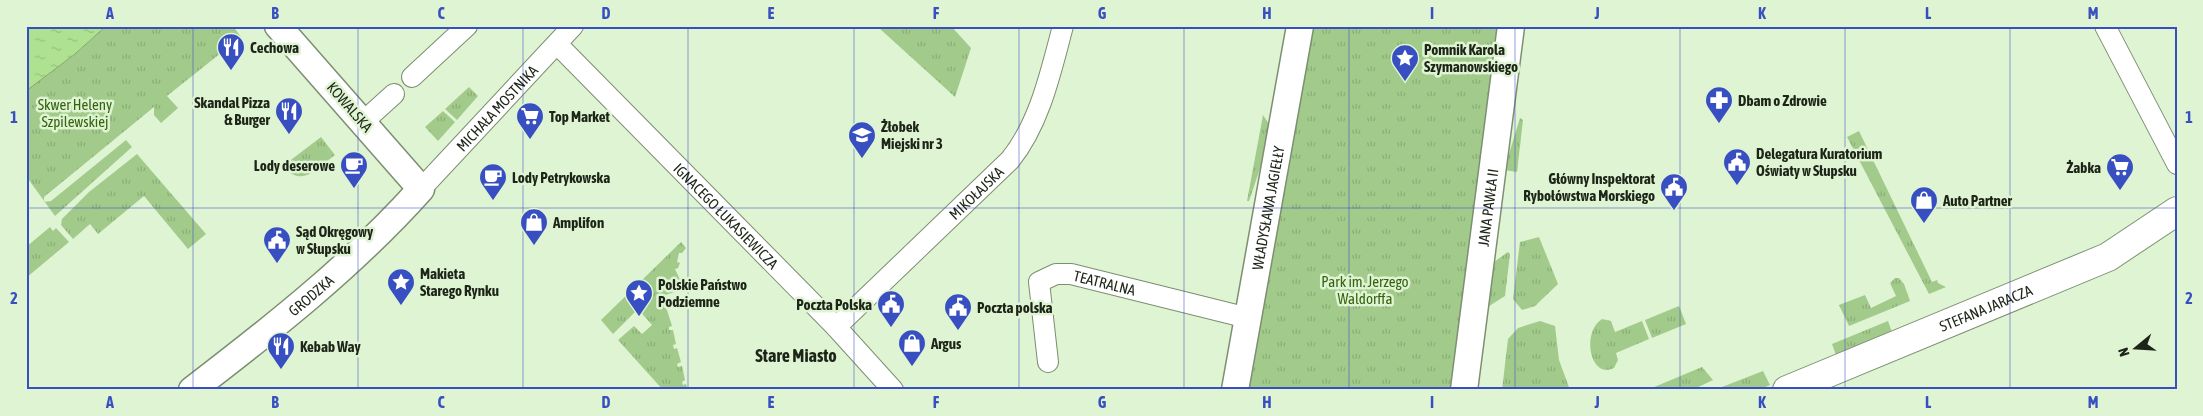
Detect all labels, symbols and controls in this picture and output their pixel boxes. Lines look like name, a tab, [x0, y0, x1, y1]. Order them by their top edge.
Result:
text: A	[105, 4, 114, 22]
text: B	[271, 4, 279, 22]
text: C	[437, 4, 445, 22]
text: D	[602, 4, 611, 22]
text: E	[768, 4, 775, 22]
text: F	[933, 4, 940, 22]
text: G	[1098, 4, 1107, 22]
text: H	[1262, 4, 1272, 22]
text: I	[1430, 4, 1434, 22]
text: J	[1593, 4, 1600, 22]
text: K	[1758, 4, 1766, 22]
text: L	[1925, 4, 1932, 22]
text: M	[2088, 4, 2098, 22]
restaurant icon: Cechowa	[216, 32, 246, 71]
place label: Cechowa	[250, 39, 299, 56]
place label: Pomnik Karola Szymanowskiego	[1424, 41, 1518, 75]
place icon: Pomnik Karola Szymanowskiego	[1390, 43, 1420, 82]
street label: MICHAŁA MOSTNIKA	[453, 61, 541, 154]
street label: KOWALSKA	[324, 79, 377, 136]
pharmacy icon: Dbam o Zdrowie	[1704, 85, 1734, 124]
place label: Dbam o Zdrowie	[1738, 92, 1827, 109]
place label: Skandal Pizza & Burger	[194, 94, 271, 128]
park label: Skwer Heleny Szpilewskiej	[38, 96, 112, 130]
restaurant icon: Skandal Pizza & Burger	[274, 96, 304, 135]
supermarket icon: Top Market	[515, 101, 545, 140]
text: 1	[10, 108, 18, 126]
place label: Top Market	[549, 108, 610, 125]
text: 1	[2185, 108, 2193, 126]
place label: Żłobek Miejski nr 3	[881, 118, 943, 152]
school or university icon: Żłobek Miejski nr 3	[847, 120, 877, 159]
street label: WŁADYSŁAWA JAGIEŁŁY	[1248, 144, 1287, 271]
place label: Delegatura Kuratorium Oświaty w Słupsku	[1756, 145, 1883, 179]
public building icon: Delegatura Kuratorium Oświaty w Słupsku	[1722, 147, 1752, 186]
cafe icon: Lody deserowe	[339, 150, 369, 189]
supermarket icon: Żabka	[2105, 152, 2135, 191]
place label: Lody deserowe	[254, 157, 335, 174]
street label: IGNACEGO ŁUKASIEWICZA	[670, 159, 782, 272]
place label: Żabka	[2067, 159, 2101, 176]
cafe icon: Lody Petrykowska	[478, 162, 508, 201]
street label: MIKOŁAJSKA	[945, 162, 1007, 223]
street label: JANA PAWŁA II	[1474, 168, 1501, 247]
place label: Lody Petrykowska	[512, 169, 610, 186]
place label: Główny Inspektorat Rybołówstwa Morskiego	[1523, 170, 1656, 204]
public building icon: Główny Inspektorat Rybołówstwa Morskiego	[1659, 172, 1689, 211]
shop icon: Auto Partner	[1909, 185, 1939, 224]
place label: Auto Partner	[1942, 192, 2013, 209]
shop icon: Amplifon	[519, 207, 549, 246]
place label: Amplifon	[552, 214, 604, 231]
place label: Sąd Okręgowy w Słupsku	[296, 223, 374, 257]
public building icon: Sąd Okręgowy w Słupsku	[262, 225, 292, 264]
place label: Makieta Starego Rynku	[420, 265, 499, 299]
street label: TEATRALNA	[1072, 266, 1138, 298]
place icon: Makieta Starego Rynku	[386, 267, 416, 306]
street label: GRODZKA	[285, 271, 337, 319]
park label: Park im. Jerzego Waldorffa	[1321, 273, 1409, 307]
place label: Polskie Państwo Podziemne	[658, 276, 747, 310]
place icon: Polskie Państwo Podziemne	[624, 278, 654, 317]
street label: STEFANA JARACZA	[1937, 281, 2035, 334]
text: 2	[10, 289, 18, 307]
public building icon: Poczta Polska	[876, 289, 906, 328]
text: 2	[2185, 289, 2193, 307]
public building icon: Poczta polska	[943, 292, 973, 331]
place label: Poczta Polska	[796, 296, 872, 313]
place label: Poczta polska	[977, 299, 1053, 316]
north arrow	[2110, 324, 2160, 374]
shop icon: Argus	[897, 328, 927, 367]
restaurant icon: Kebab Way	[266, 331, 296, 370]
place label: Argus	[930, 335, 962, 352]
place label: Kebab Way	[300, 338, 362, 355]
district label: Stare Miasto	[755, 345, 837, 366]
text: N	[2115, 346, 2133, 358]
text: A	[105, 393, 114, 411]
text: B	[271, 393, 279, 411]
text: C	[437, 393, 445, 411]
text: D	[602, 393, 611, 411]
text: E	[768, 393, 775, 411]
text: F	[933, 393, 940, 411]
text: G	[1098, 393, 1107, 411]
text: H	[1262, 393, 1272, 411]
text: I	[1430, 393, 1434, 411]
text: J	[1593, 393, 1600, 411]
text: K	[1758, 393, 1766, 411]
text: L	[1925, 393, 1932, 411]
text: M	[2088, 393, 2098, 411]

